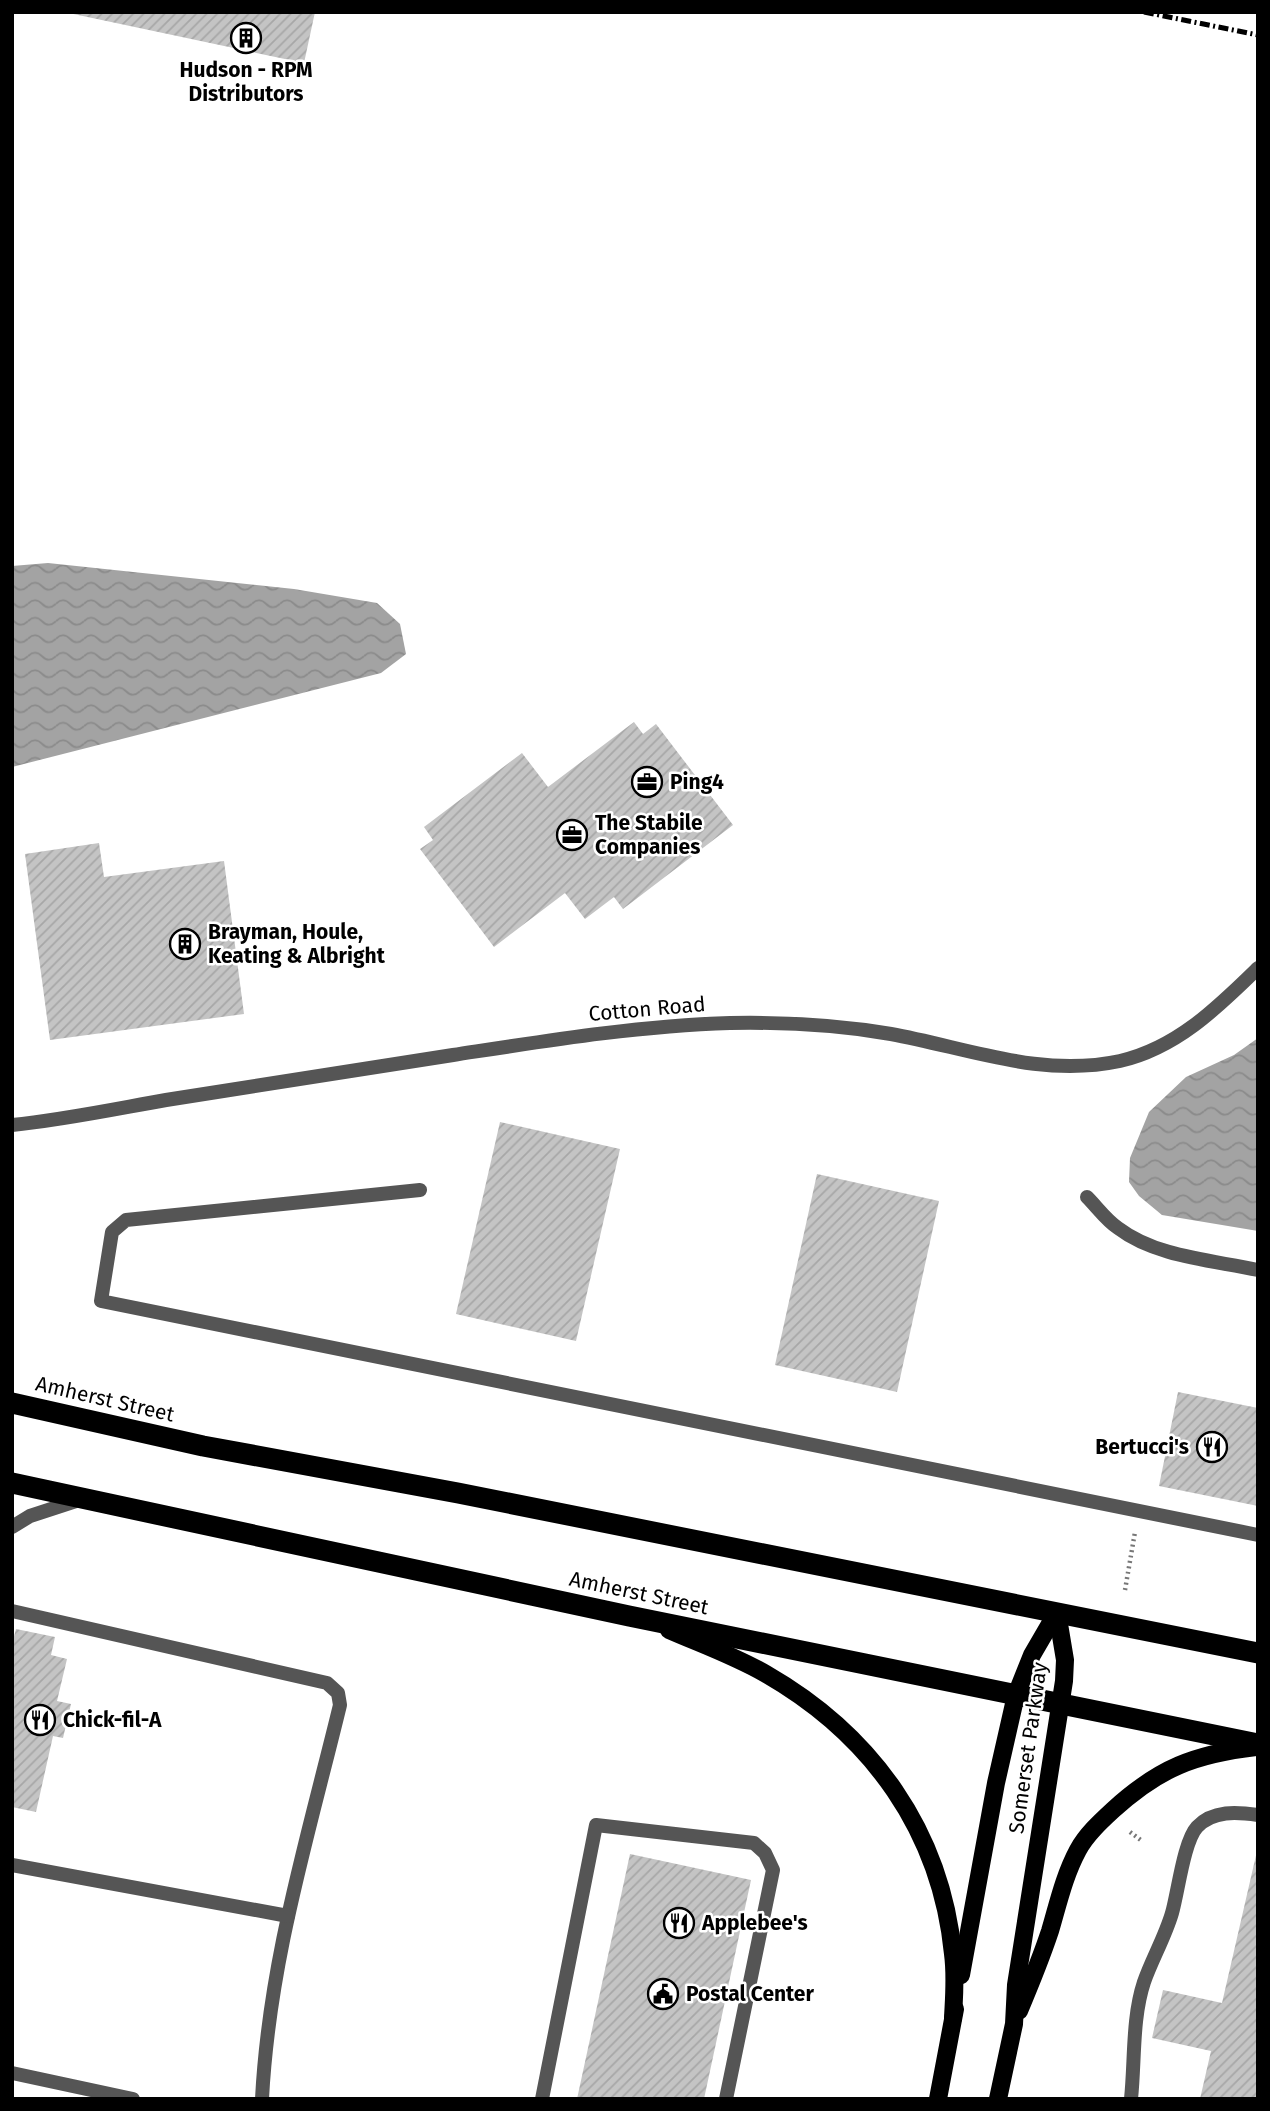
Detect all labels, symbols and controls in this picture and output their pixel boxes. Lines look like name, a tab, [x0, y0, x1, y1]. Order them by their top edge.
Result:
building icon: Hudson - RPM Distributors	[229, 21, 263, 55]
place label: Hudson - RPM Distributors	[179, 57, 313, 107]
office icon: Ping4	[630, 765, 664, 799]
place label: Ping4	[670, 769, 724, 795]
place label: The Stabile Companies	[595, 810, 703, 860]
office icon: The Stabile Companies	[555, 818, 589, 852]
place label: Brayman, Houle, Keating & Albright	[208, 919, 386, 969]
building icon: Brayman, Houle, Keating & Albright	[168, 927, 202, 961]
street label: Cotton Road	[588, 991, 706, 1027]
street label: Amherst Street	[33, 1370, 177, 1428]
restaurant icon: Bertucci's	[1195, 1430, 1229, 1464]
place label: Bertucci's	[1095, 1434, 1189, 1460]
street label: Amherst Street	[567, 1566, 711, 1621]
street label: Somerset Parkway	[1003, 1660, 1053, 1835]
restaurant icon: Chick-fil-A	[23, 1703, 57, 1737]
place label: Chick-fil-A	[63, 1707, 162, 1733]
restaurant icon: Applebee's	[662, 1906, 696, 1940]
place label: Applebee's	[701, 1910, 808, 1936]
public building icon: Postal Center	[646, 1977, 680, 2011]
place label: Postal Center	[686, 1981, 814, 2007]

